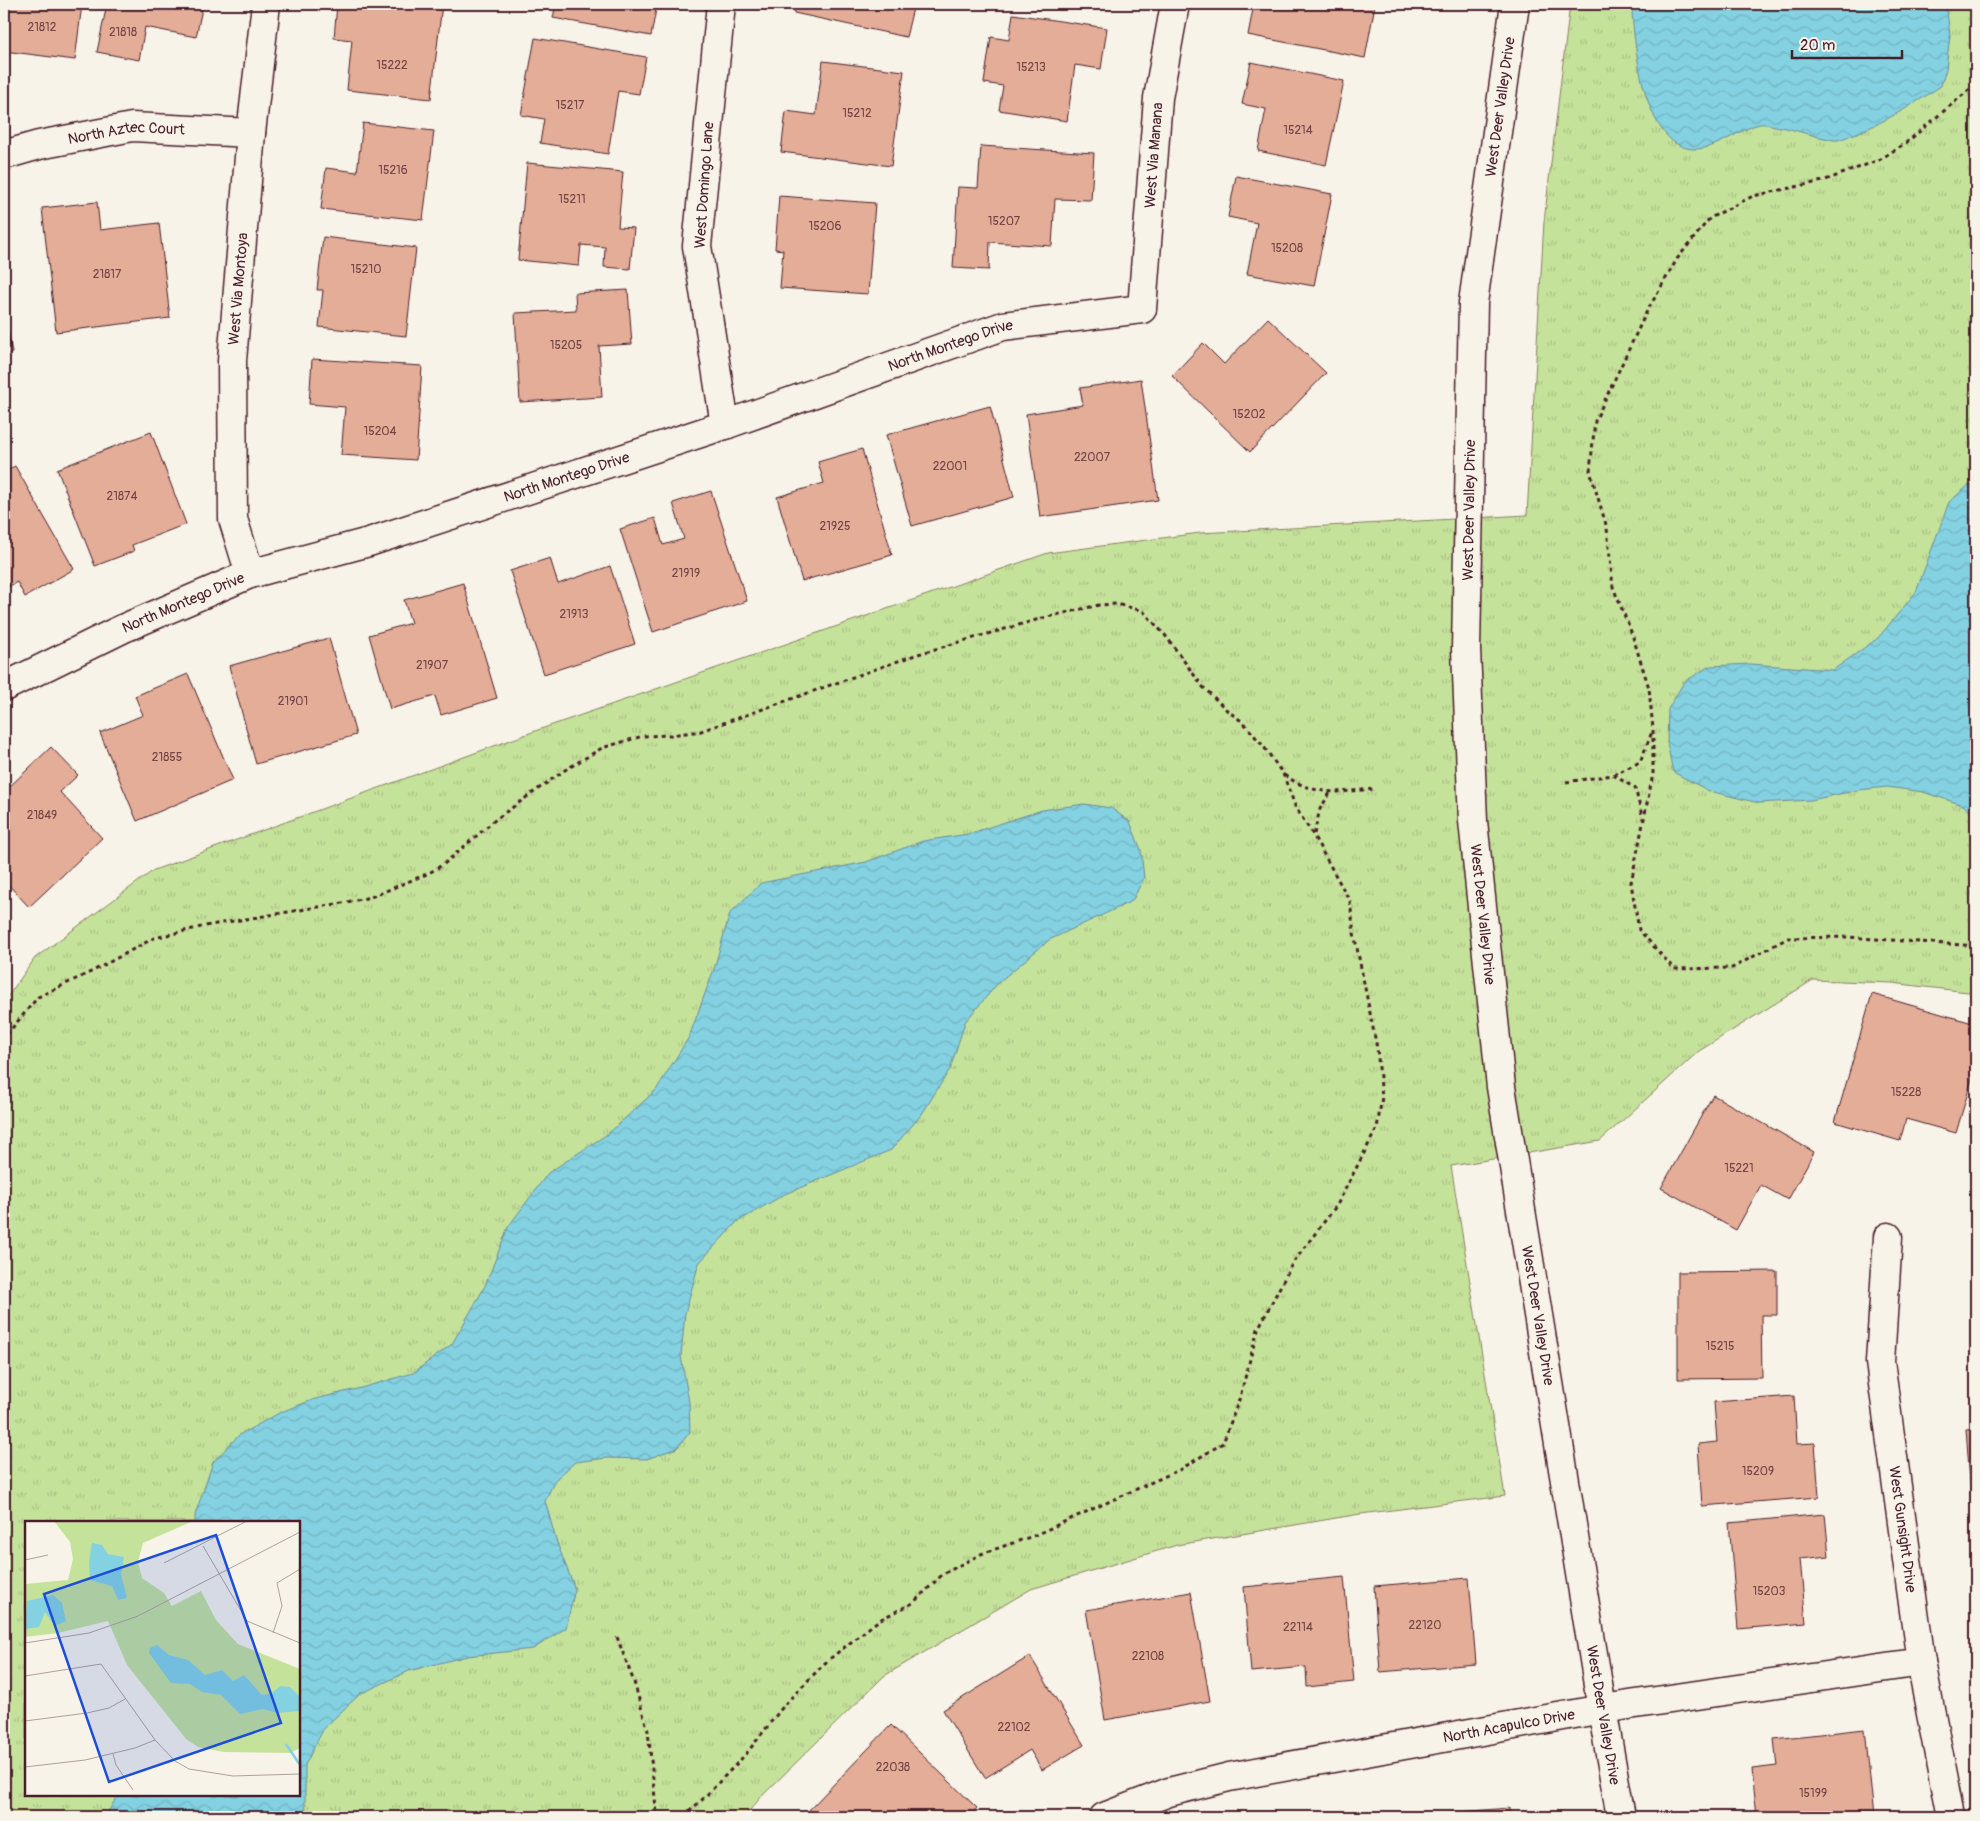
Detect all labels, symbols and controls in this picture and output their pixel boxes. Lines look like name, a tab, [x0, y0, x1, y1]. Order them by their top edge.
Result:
house number: 21812	[28, 20, 57, 35]
house number: 21818	[109, 25, 137, 40]
scale bar	[1792, 28, 1902, 60]
street label: West Deer Valley Drive	[1481, 35, 1520, 178]
text: 20 m	[1800, 36, 1835, 55]
house number: 15222	[376, 58, 408, 73]
house number: 15213	[1016, 60, 1046, 75]
house number: 15217	[556, 98, 585, 113]
street label: West Via Manana	[1141, 102, 1168, 209]
house number: 15212	[842, 106, 872, 121]
street label: North Aztec Court	[66, 118, 186, 149]
street label: West Domingo Lane	[691, 120, 718, 249]
house number: 15214	[1283, 123, 1313, 138]
house number: 15216	[378, 163, 408, 178]
house number: 15211	[558, 192, 586, 207]
house number: 15207	[988, 214, 1021, 229]
house number: 15206	[808, 219, 842, 234]
street label: West Via Montoya	[224, 232, 253, 346]
house number: 15208	[1271, 241, 1303, 256]
house number: 15210	[351, 262, 381, 277]
house number: 21817	[93, 267, 122, 282]
street label: North Montego Drive	[885, 316, 1015, 376]
house number: 15205	[550, 338, 582, 353]
house number: 15202	[1233, 407, 1266, 422]
house number: 15204	[363, 424, 397, 439]
street label: West Deer Valley Drive	[1459, 439, 1480, 581]
street label: North Montego Drive	[501, 448, 633, 507]
house number: 22007	[1074, 450, 1111, 465]
house number: 22001	[933, 459, 967, 474]
house number: 21874	[107, 489, 137, 504]
house number: 21925	[820, 519, 850, 534]
house number: 21919	[672, 566, 700, 581]
street label: North Montego Drive	[119, 568, 248, 638]
house number: 21913	[560, 607, 589, 622]
house number: 21907	[416, 658, 449, 673]
house number: 21901	[278, 694, 308, 709]
house number: 21855	[152, 750, 182, 765]
house number: 21849	[27, 808, 57, 823]
street label: West Deer Valley Drive	[1465, 843, 1499, 986]
house number: 15228	[1891, 1085, 1921, 1100]
house number: 15221	[1724, 1161, 1754, 1176]
street label: West Deer Valley Drive	[1517, 1244, 1558, 1387]
house number: 15215	[1705, 1339, 1735, 1354]
house number: 15209	[1742, 1464, 1774, 1479]
street label: West Gunsight Drive	[1884, 1465, 1920, 1594]
inset map	[25, 1521, 300, 1796]
house number: 15203	[1753, 1584, 1786, 1599]
house number: 22120	[1408, 1618, 1442, 1633]
house number: 22114	[1283, 1620, 1313, 1635]
street label: West Deer Valley Drive	[1582, 1644, 1624, 1787]
house number: 22108	[1132, 1649, 1164, 1664]
street label: North Acapulco Drive	[1442, 1705, 1577, 1748]
house number: 22102	[997, 1720, 1031, 1735]
house number: 22038	[876, 1760, 910, 1775]
house number: 15199	[1799, 1786, 1827, 1801]

